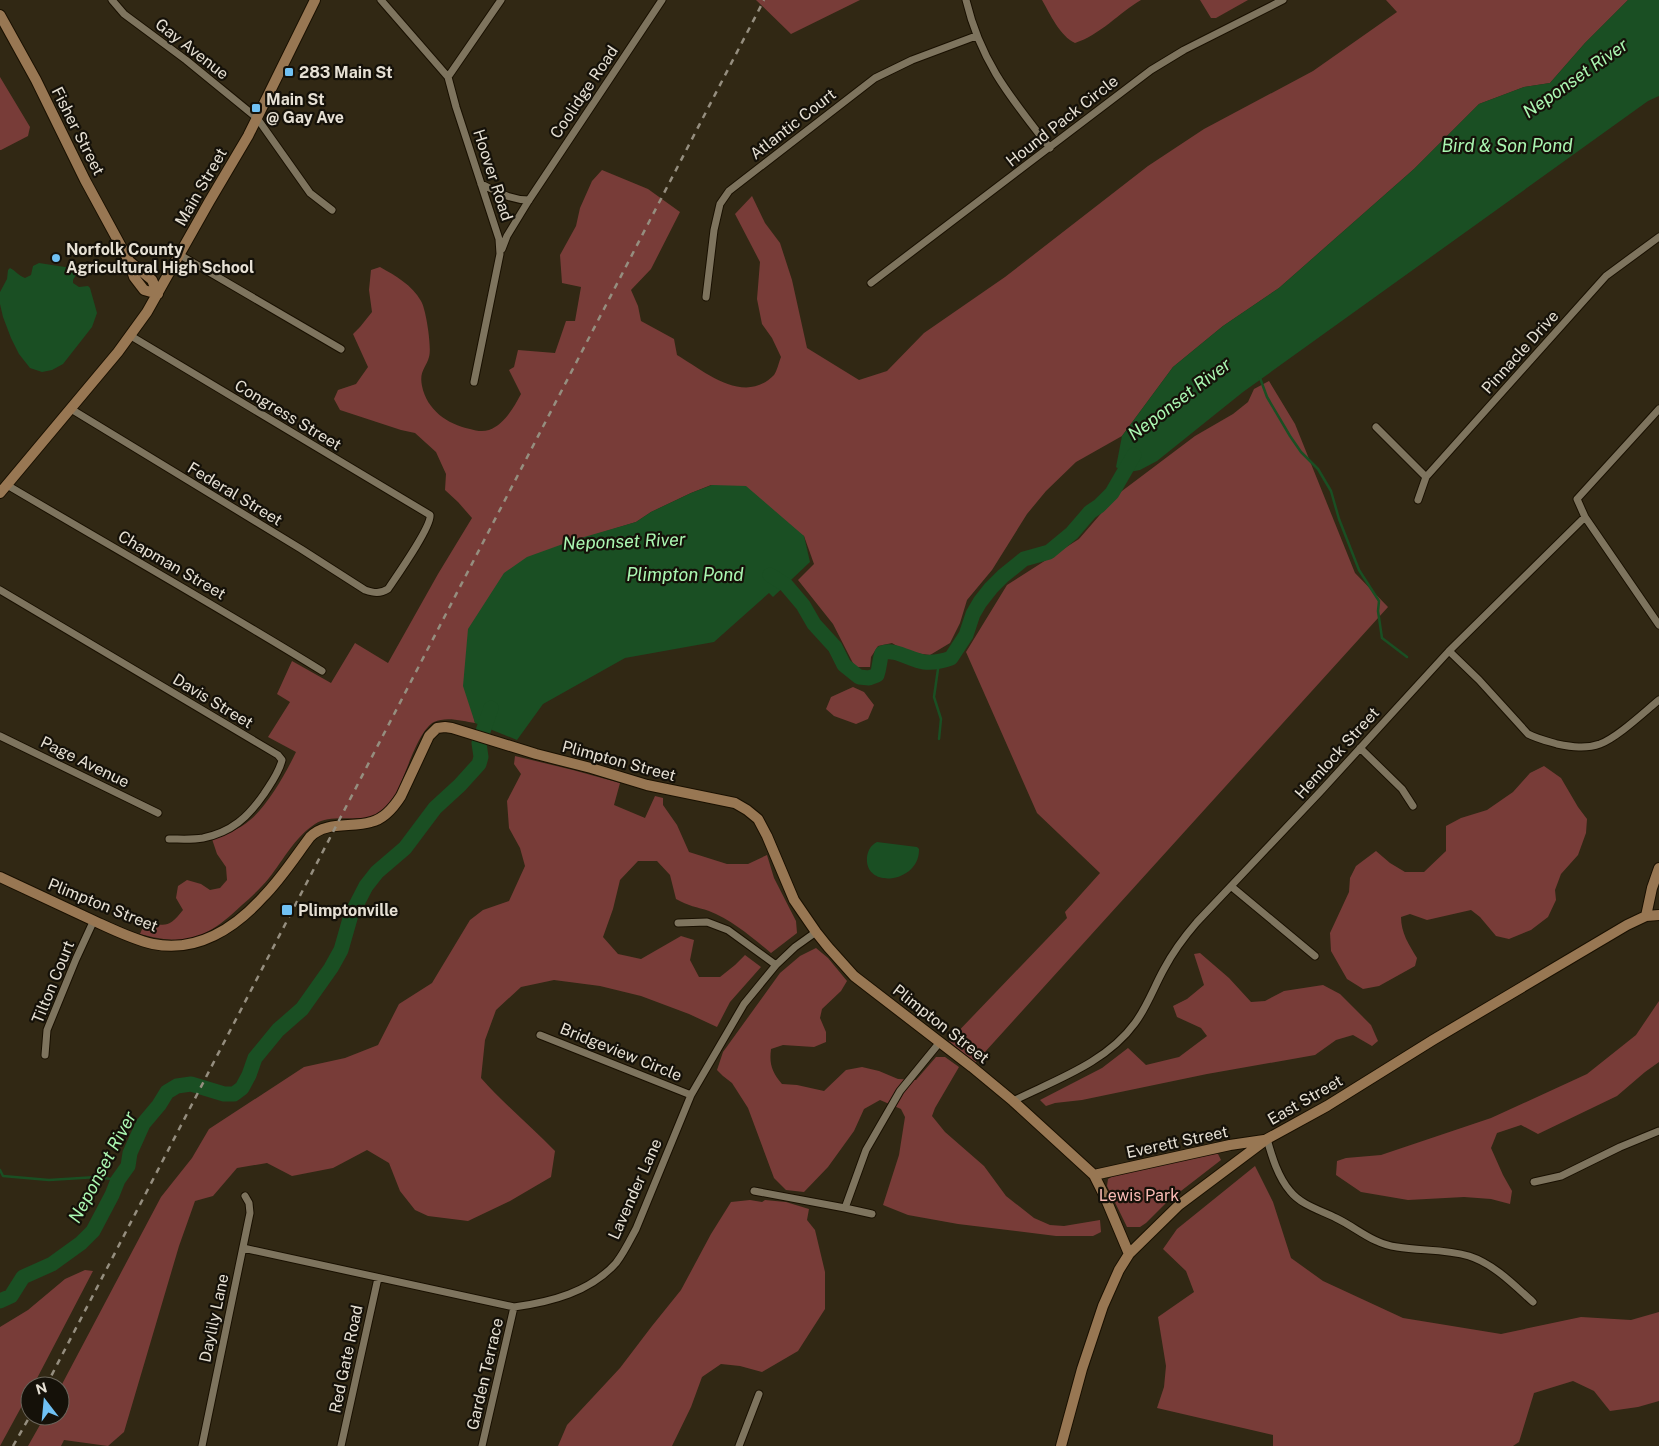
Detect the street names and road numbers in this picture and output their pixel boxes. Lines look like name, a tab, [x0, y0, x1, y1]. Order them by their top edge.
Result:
street label: Gay Avenue	[152, 15, 232, 83]
street label: Coolidge Road	[546, 42, 622, 142]
street label: Hound Pack Circle	[1002, 71, 1122, 171]
street label: Fisher Street	[48, 84, 108, 178]
street label: Atlantic Court	[746, 85, 840, 163]
street label: Hoover Road	[469, 127, 517, 223]
street label: Main Street	[171, 145, 231, 229]
street label: Pinnacle Drive	[1478, 306, 1562, 398]
street label: Congress Street	[231, 376, 345, 454]
street label: Federal Street	[184, 458, 286, 530]
street label: Chapman Street	[115, 526, 229, 604]
street label: Davis Street	[169, 670, 257, 732]
street label: Hemlock Street	[1291, 703, 1383, 803]
street label: Page Avenue	[38, 732, 132, 792]
street label: Plimpton Street	[560, 737, 678, 785]
street label: Plimpton Street	[45, 874, 161, 936]
street label: Tilton Court	[28, 938, 78, 1026]
street label: Plimpton Street	[889, 981, 993, 1067]
street label: Bridgeview Circle	[557, 1019, 685, 1085]
street label: East Street	[1264, 1071, 1346, 1129]
street label: Everett Street	[1124, 1122, 1230, 1162]
street label: Lavender Lane	[604, 1136, 666, 1242]
street label: Daylily Lane	[195, 1272, 233, 1364]
street label: Red Gate Road	[325, 1303, 367, 1415]
street label: Garden Terrace	[463, 1316, 507, 1432]

